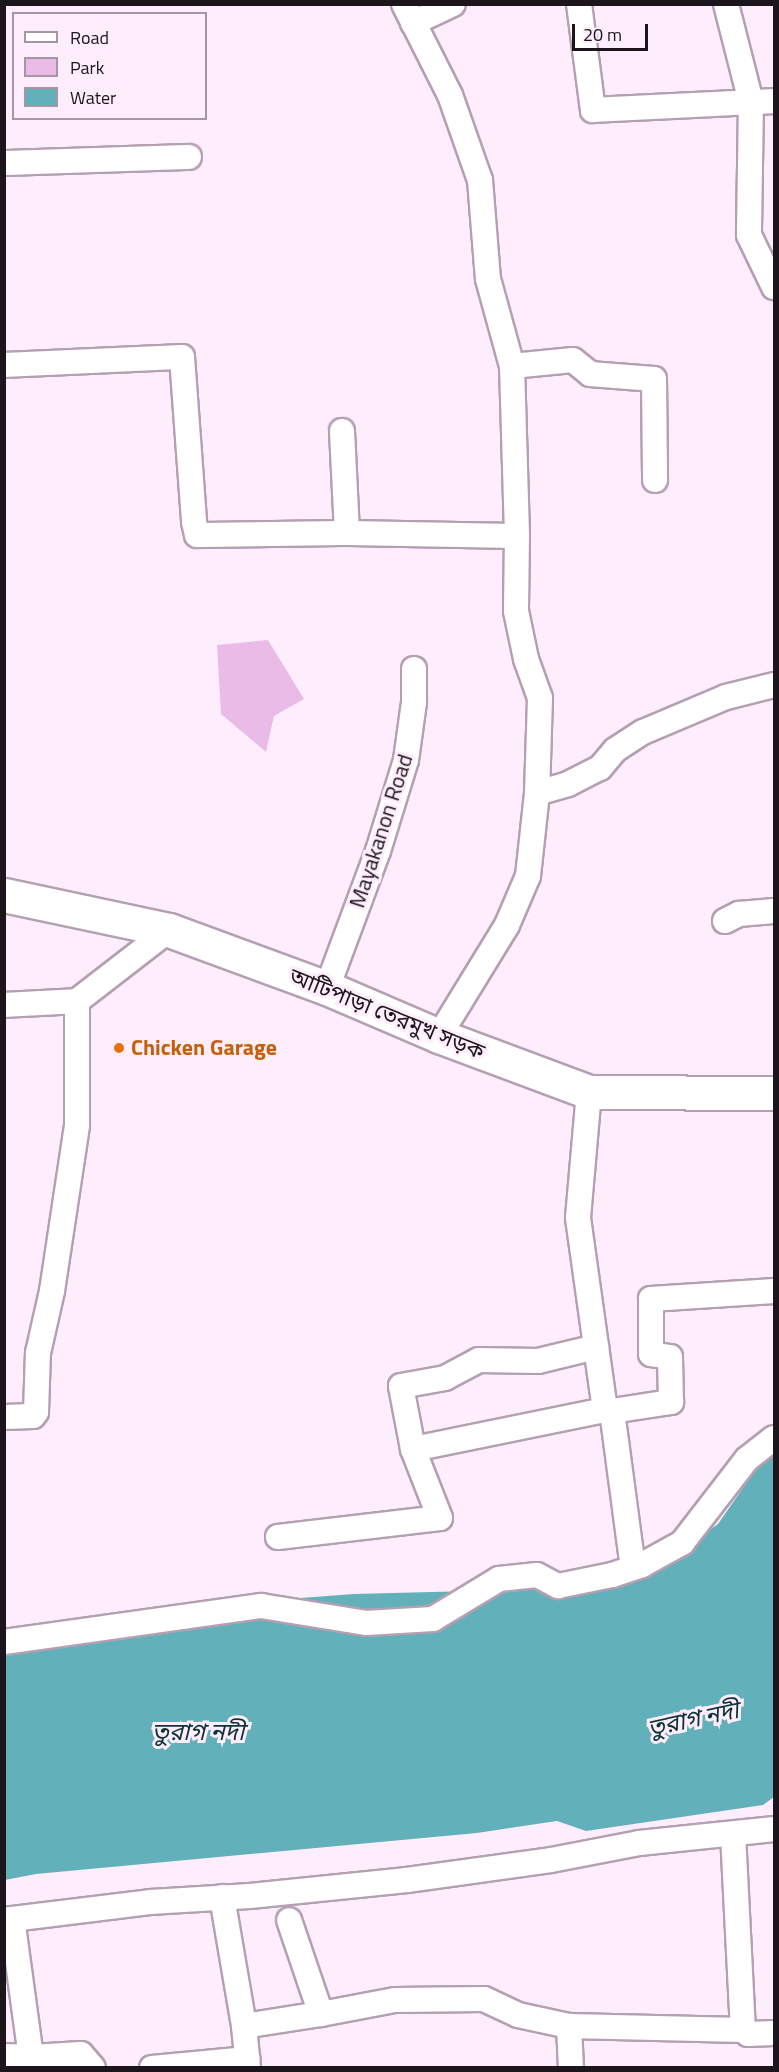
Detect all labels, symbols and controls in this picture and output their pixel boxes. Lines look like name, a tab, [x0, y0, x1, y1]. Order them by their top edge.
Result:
legend	[12, 12, 207, 120]
scale bar	[575, 12, 652, 50]
text: 20 m	[583, 21, 622, 48]
text: Road	[70, 24, 109, 51]
text: Park	[70, 54, 104, 81]
text: Water	[70, 84, 116, 111]
street label: Mayakanon Road	[344, 751, 418, 911]
street label: আটিপাড়া তেরমুখ সড়ক	[286, 963, 488, 1065]
place label: Chicken Garage	[131, 1035, 277, 1061]
marker: Chicken Garage	[112, 1041, 126, 1055]
water label: তুরাগ নদী	[645, 1695, 741, 1743]
water label: তুরাগ নদী	[152, 1718, 244, 1746]

